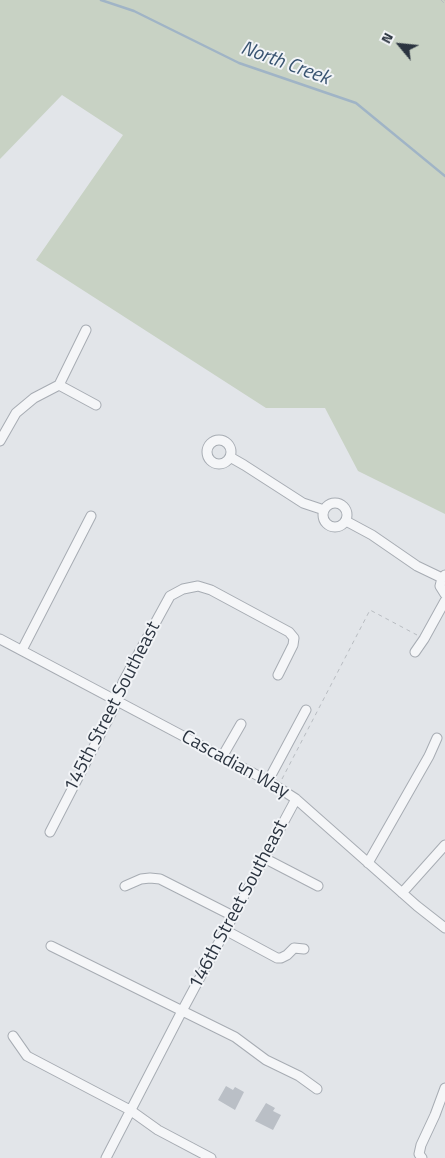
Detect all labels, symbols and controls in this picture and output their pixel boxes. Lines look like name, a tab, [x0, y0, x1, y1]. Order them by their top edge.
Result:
north arrow	[375, 20, 425, 70]
text: N	[375, 29, 398, 47]
water label: North Creek	[237, 37, 333, 91]
street label: 145th Street Southeast	[60, 618, 166, 796]
street label: Cascadian Way	[177, 726, 293, 804]
street label: 146th Street Southeast	[185, 817, 293, 993]

